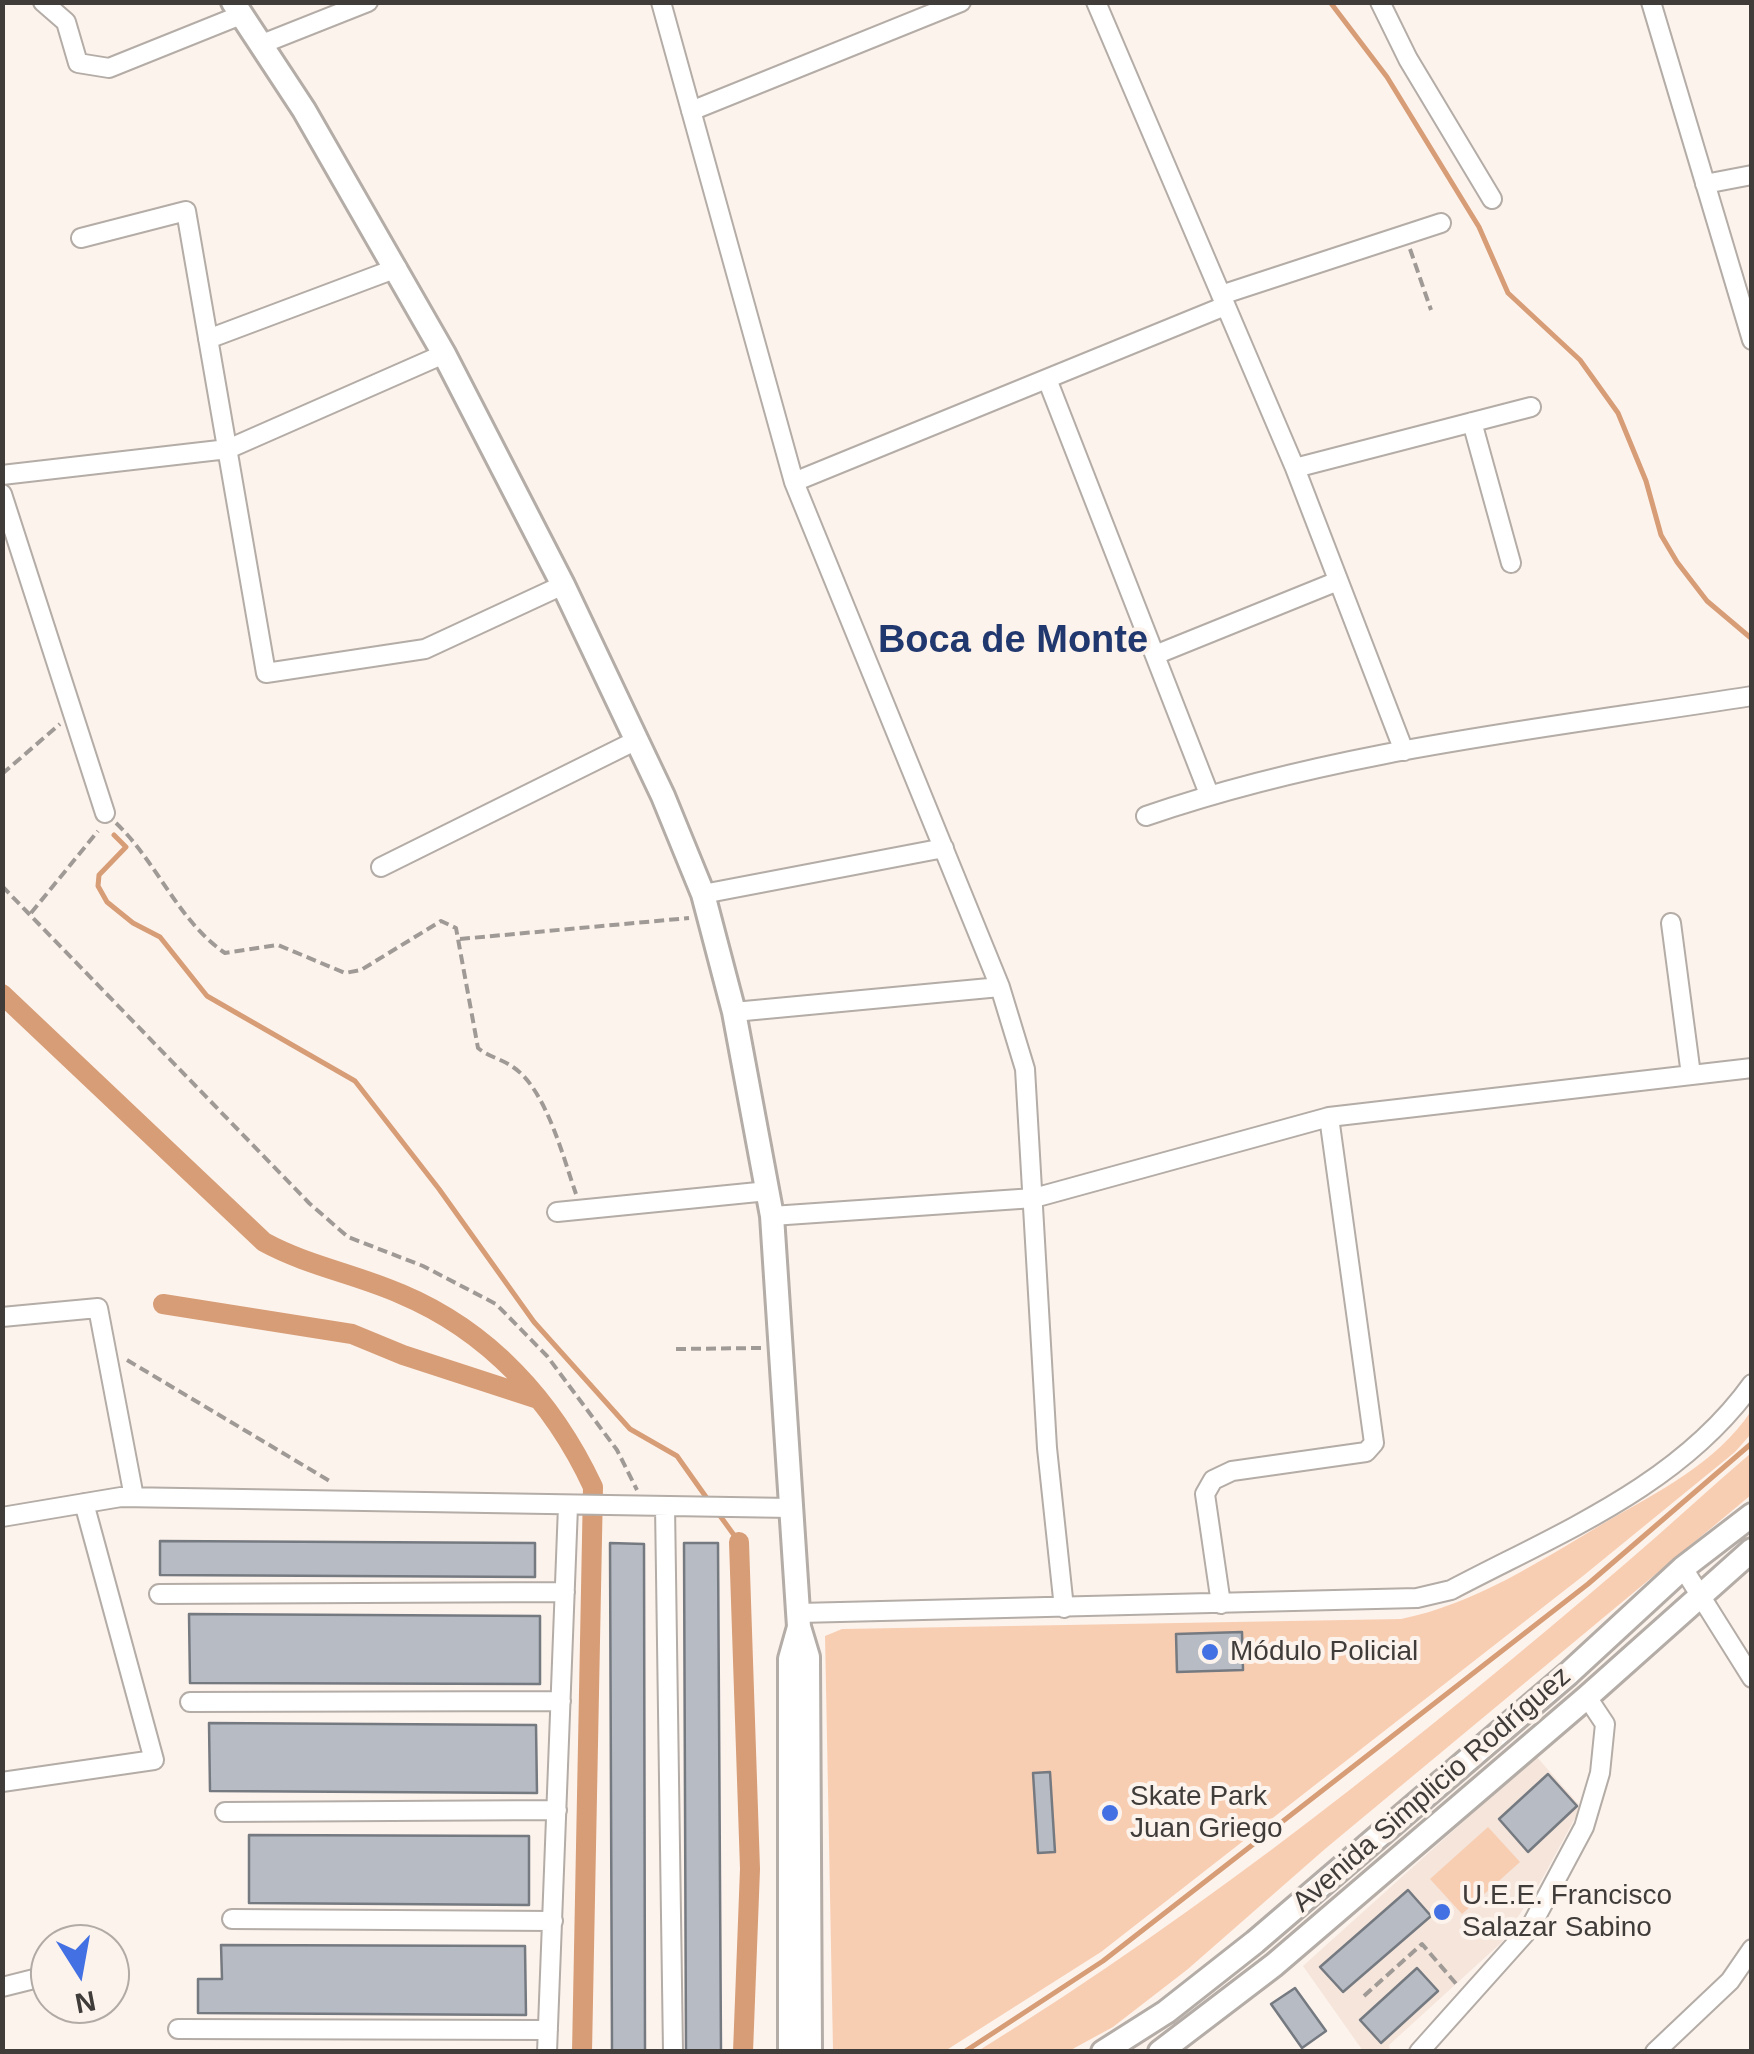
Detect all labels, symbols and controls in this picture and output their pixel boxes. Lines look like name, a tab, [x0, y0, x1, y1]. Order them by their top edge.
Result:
district label: Boca de Monte	[878, 619, 1148, 665]
place label: Módulo Policial	[1230, 1635, 1418, 1669]
marker: Módulo Policial	[1199, 1641, 1221, 1663]
street label: Avenida Simplicio Rodríguez	[1286, 1660, 1578, 1920]
place label: Skate Park Juan Griego	[1130, 1780, 1283, 1846]
marker: Skate Park Juan Griego	[1099, 1802, 1121, 1824]
place label: U.E.E. Francisco Salazar Sabino	[1462, 1879, 1672, 1945]
marker: U.E.E. Francisco Salazar Sabino	[1431, 1901, 1453, 1923]
north arrow	[30, 1924, 130, 2024]
text: N	[73, 1985, 98, 2019]

